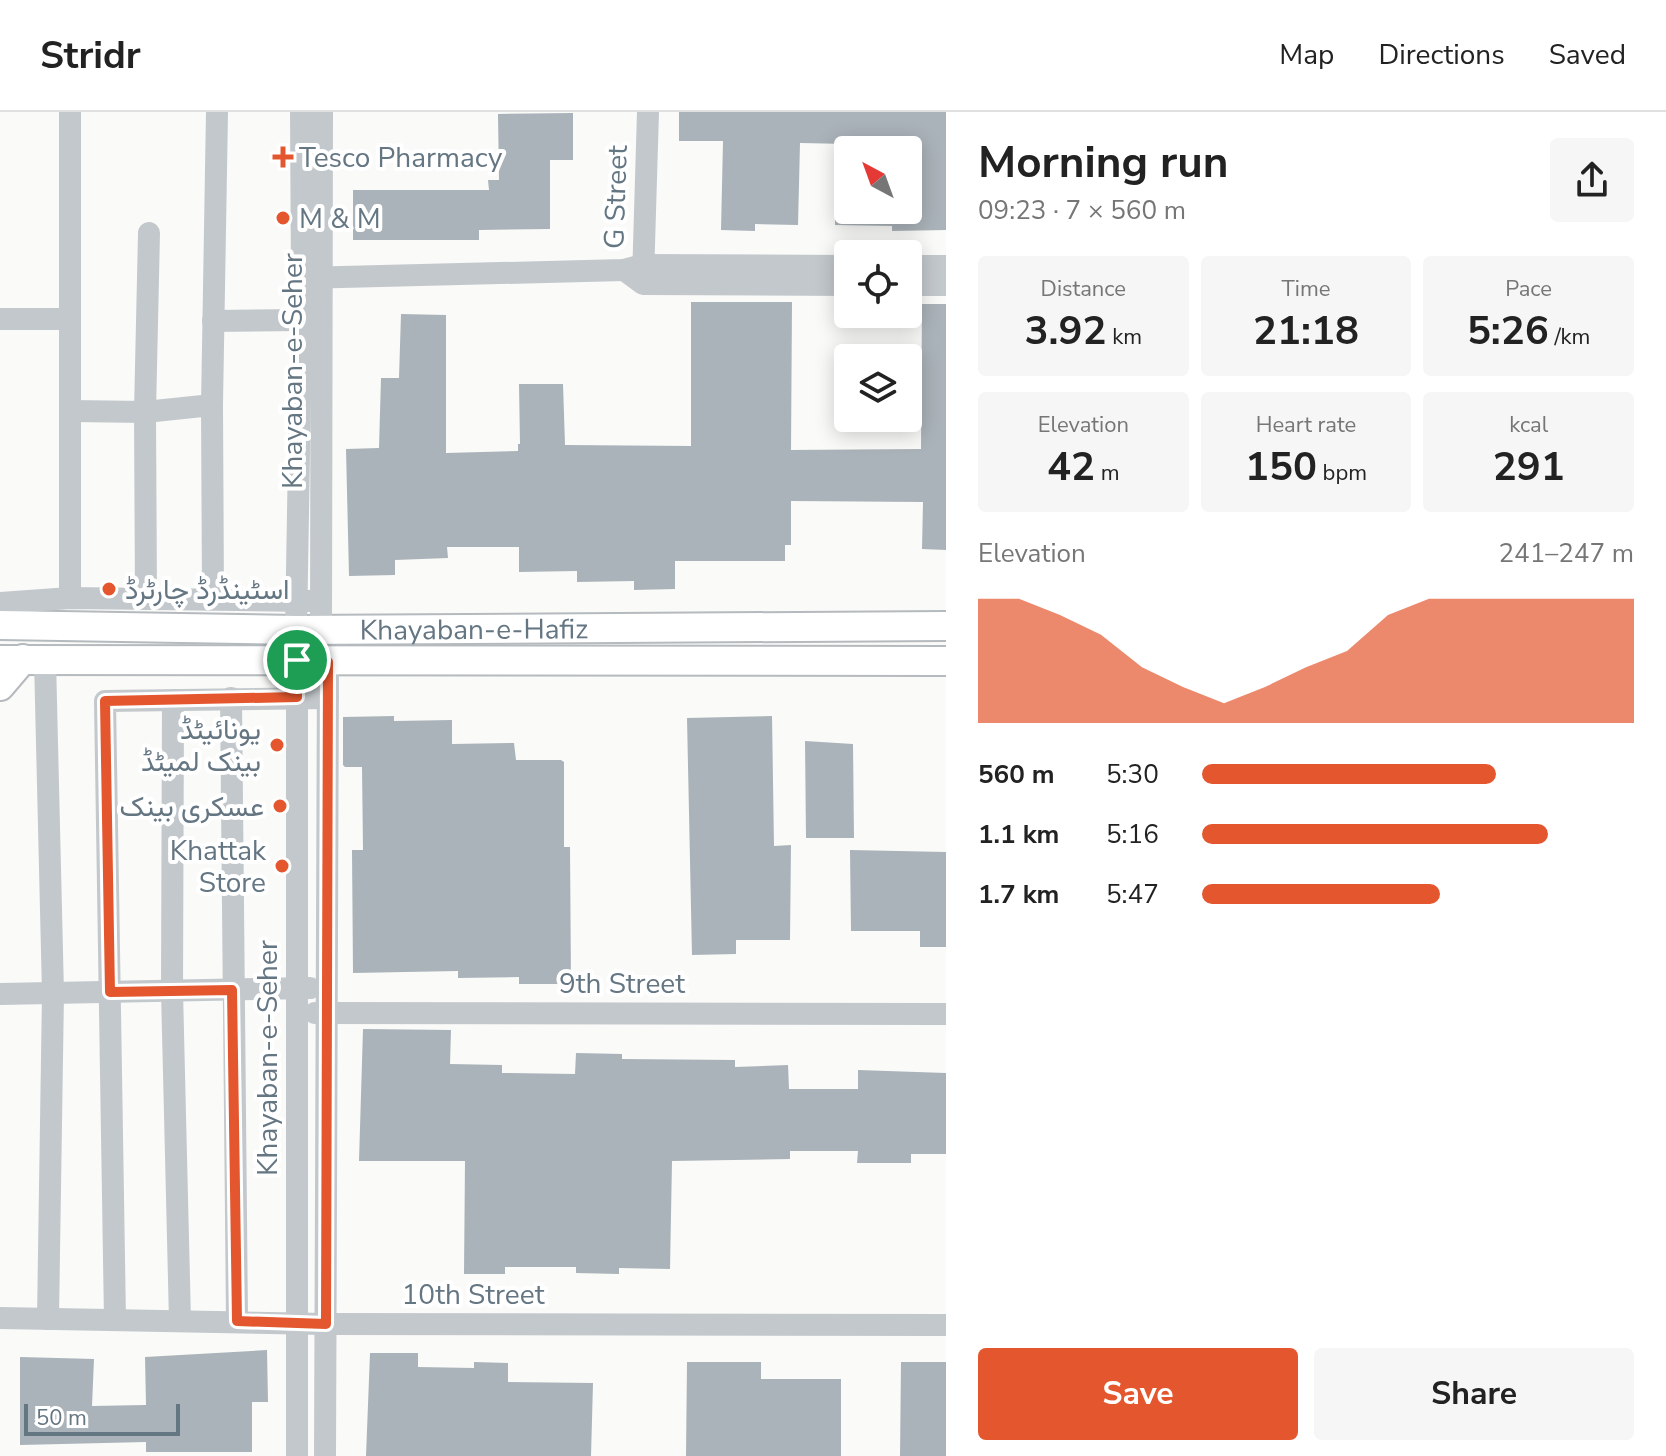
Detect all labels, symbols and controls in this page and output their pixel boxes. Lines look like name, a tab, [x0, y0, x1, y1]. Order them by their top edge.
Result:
text: Stridr	[40, 30, 141, 81]
text: Map	[1279, 36, 1334, 74]
text: Directions	[1378, 36, 1505, 74]
text: Saved	[1549, 36, 1626, 74]
text: Morning run	[978, 133, 1228, 193]
north arrow	[834, 136, 922, 224]
map controls	[834, 136, 922, 432]
button: share	[1550, 138, 1634, 222]
place label: Tesco Pharmacy	[299, 139, 503, 177]
street label: G Street	[595, 144, 637, 250]
marker: Tesco Pharmacy	[274, 148, 292, 166]
text: 09:23 · 7 × 560 m	[978, 193, 1186, 228]
place label: M & M	[299, 200, 381, 238]
marker: M & M	[274, 209, 292, 227]
button: locate	[834, 240, 922, 328]
street label: Khayaban-e-Seher	[274, 253, 312, 489]
text: Distance	[1041, 274, 1126, 304]
text: Time	[1282, 274, 1330, 304]
text: Pace	[1505, 274, 1552, 304]
text: 3.92	[1025, 304, 1107, 358]
text: 21:18	[1253, 304, 1359, 358]
text: 5:26	[1467, 304, 1549, 358]
text: km	[1107, 322, 1142, 352]
text: /km	[1549, 322, 1590, 352]
button: layers	[834, 344, 922, 432]
text: Elevation	[1038, 410, 1129, 440]
text: Heart rate	[1256, 410, 1356, 440]
text: kcal	[1509, 410, 1548, 440]
text: 42	[1047, 440, 1095, 494]
text: 150	[1245, 440, 1317, 494]
text: 291	[1493, 440, 1565, 494]
text: m	[1095, 458, 1120, 488]
text: bpm	[1317, 458, 1367, 488]
text: Elevation	[978, 536, 1086, 571]
text: 241–247 m	[1498, 536, 1634, 571]
place label: اسٹینڈرڈ چارٹرڈ	[125, 571, 290, 609]
marker: اسٹینڈرڈ چارٹرڈ	[100, 580, 118, 598]
street label: Khayaban-e-Hafiz	[360, 610, 588, 650]
pin	[263, 626, 331, 694]
icon: arrive	[275, 638, 319, 682]
place label: یونائیٹڈ بینک لمیٹڈ	[141, 711, 261, 781]
marker: یونائیٹڈ بینک لمیٹڈ	[268, 736, 286, 754]
text: 560 m	[978, 757, 1055, 792]
text: 5:30	[1106, 757, 1159, 792]
place label: عسکری بینک	[119, 788, 264, 826]
marker: عسکری بینک	[271, 797, 289, 815]
text: 1.1 km	[978, 817, 1059, 852]
text: 5:16	[1106, 817, 1159, 852]
place label: Khattak Store	[170, 832, 267, 902]
marker: Khattak Store	[273, 857, 291, 875]
text: 1.7 km	[978, 877, 1059, 912]
text: 5:47	[1106, 877, 1159, 912]
street label: Khayaban-e-Seher	[249, 940, 287, 1176]
street label: 9th Street	[559, 965, 685, 1003]
street label: 10th Street	[402, 1276, 545, 1314]
button: Save	[978, 1348, 1298, 1440]
button: Share	[1314, 1348, 1634, 1440]
scale bar	[24, 1400, 180, 1436]
text: 50 m	[36, 1403, 87, 1433]

